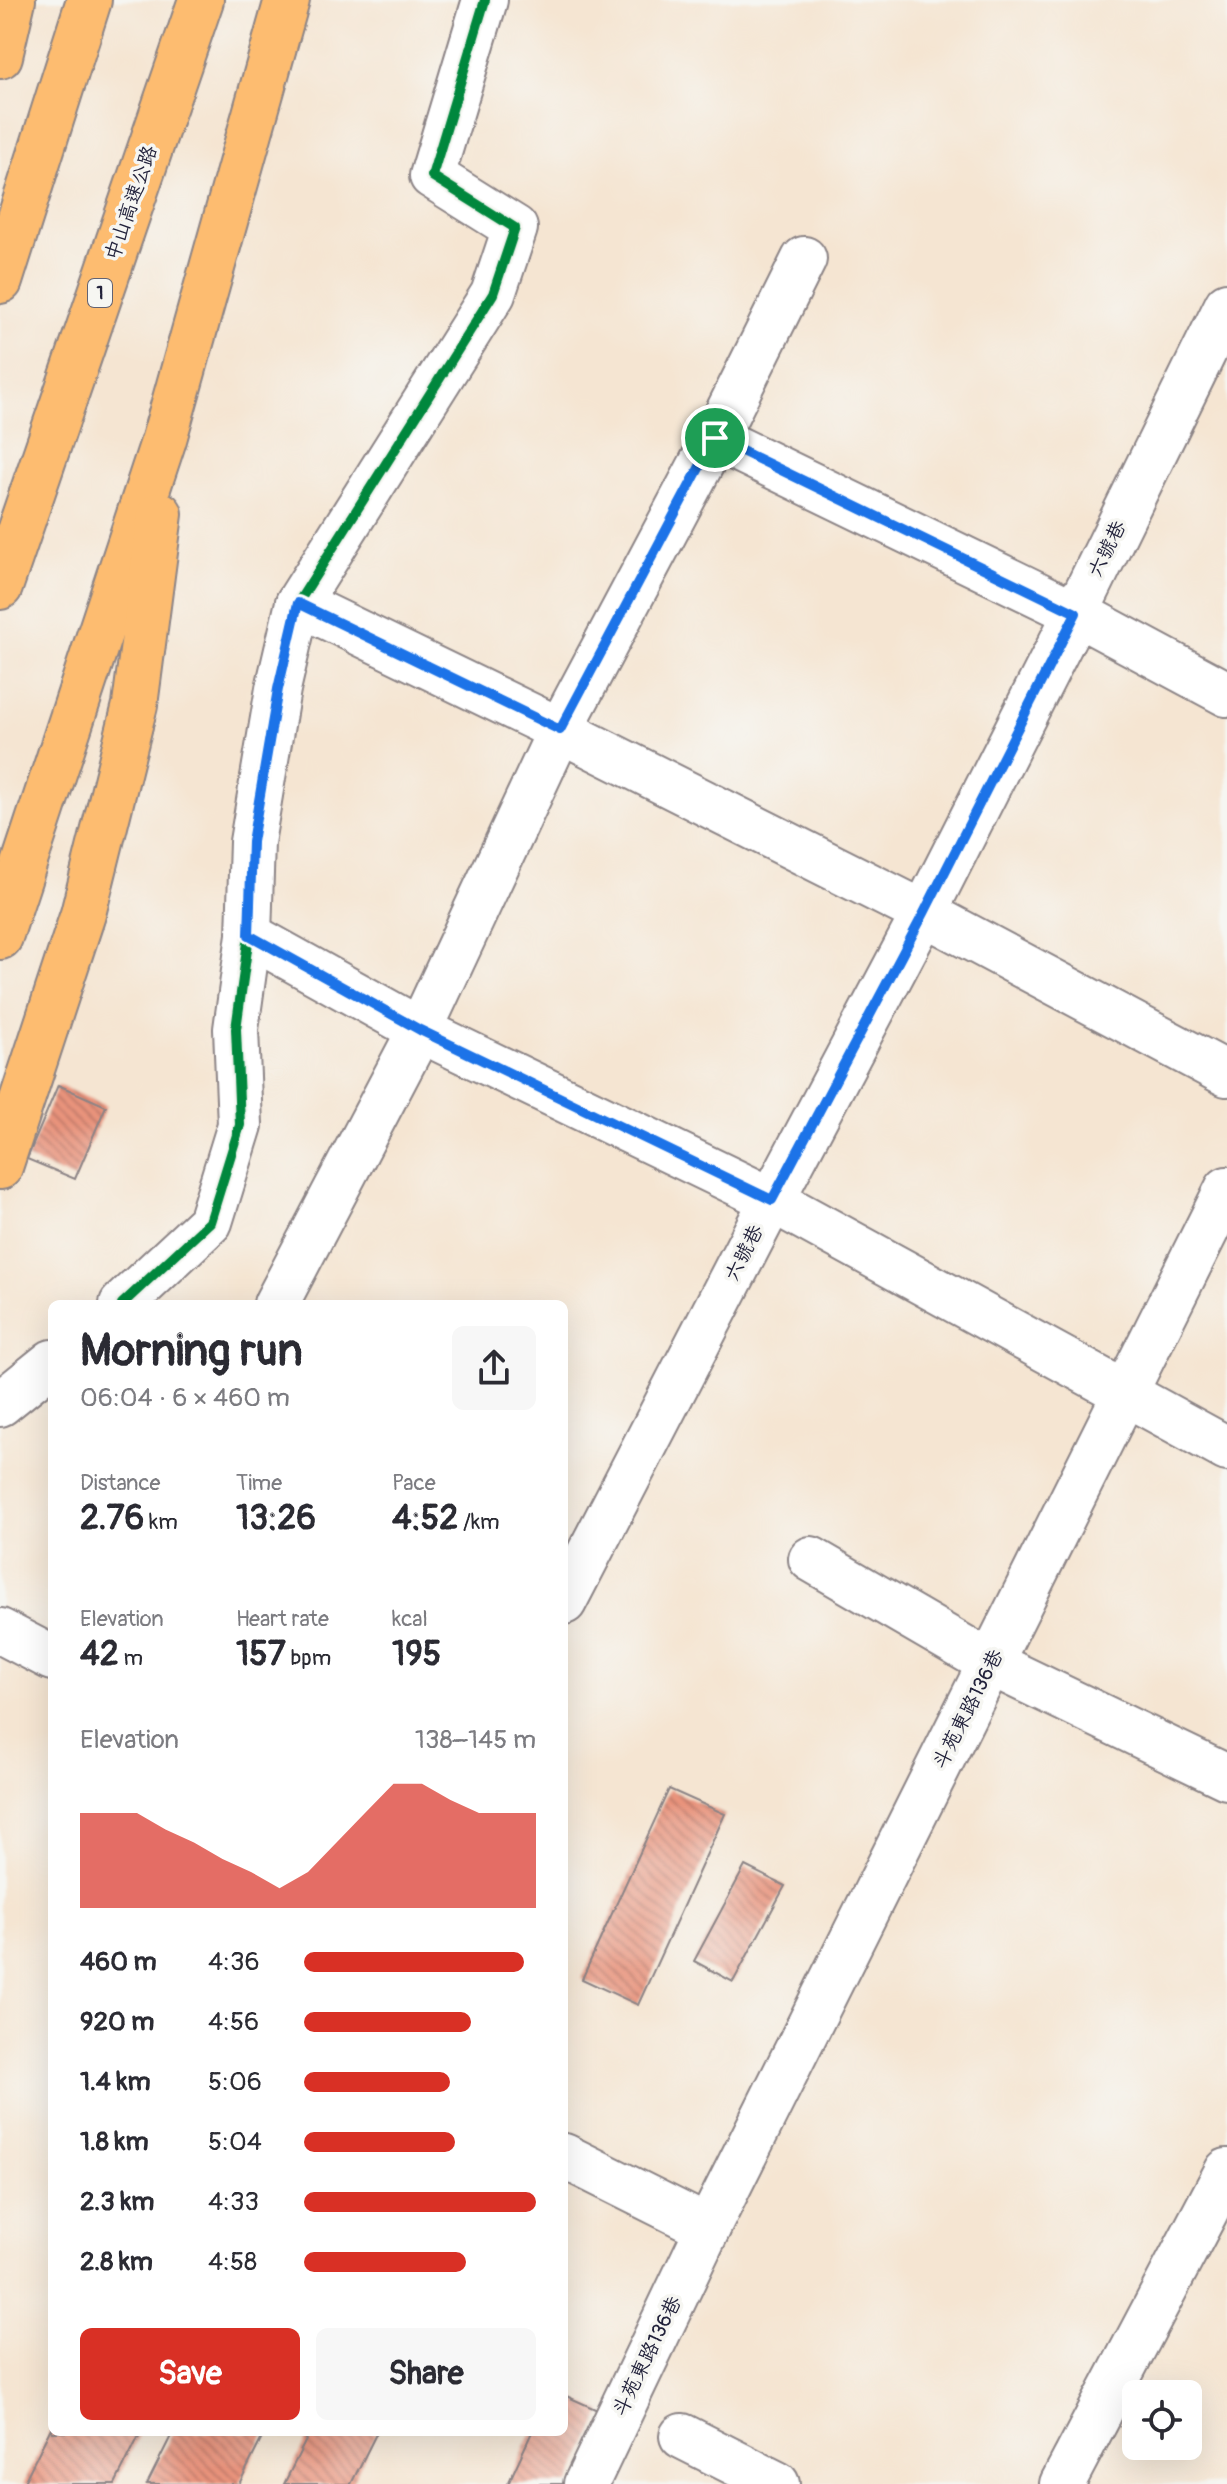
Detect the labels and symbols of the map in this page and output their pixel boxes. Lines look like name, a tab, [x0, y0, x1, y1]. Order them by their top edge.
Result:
street label: 中山高速公路	[100, 141, 163, 264]
road number: 1	[88, 279, 112, 307]
pin	[681, 404, 749, 472]
street label: 六號巷	[1083, 516, 1132, 581]
street label: 六號巷	[719, 1220, 769, 1285]
street label: 斗苑東路136巷	[927, 1644, 1009, 1773]
street label: 斗苑東路136巷	[607, 2291, 687, 2420]

